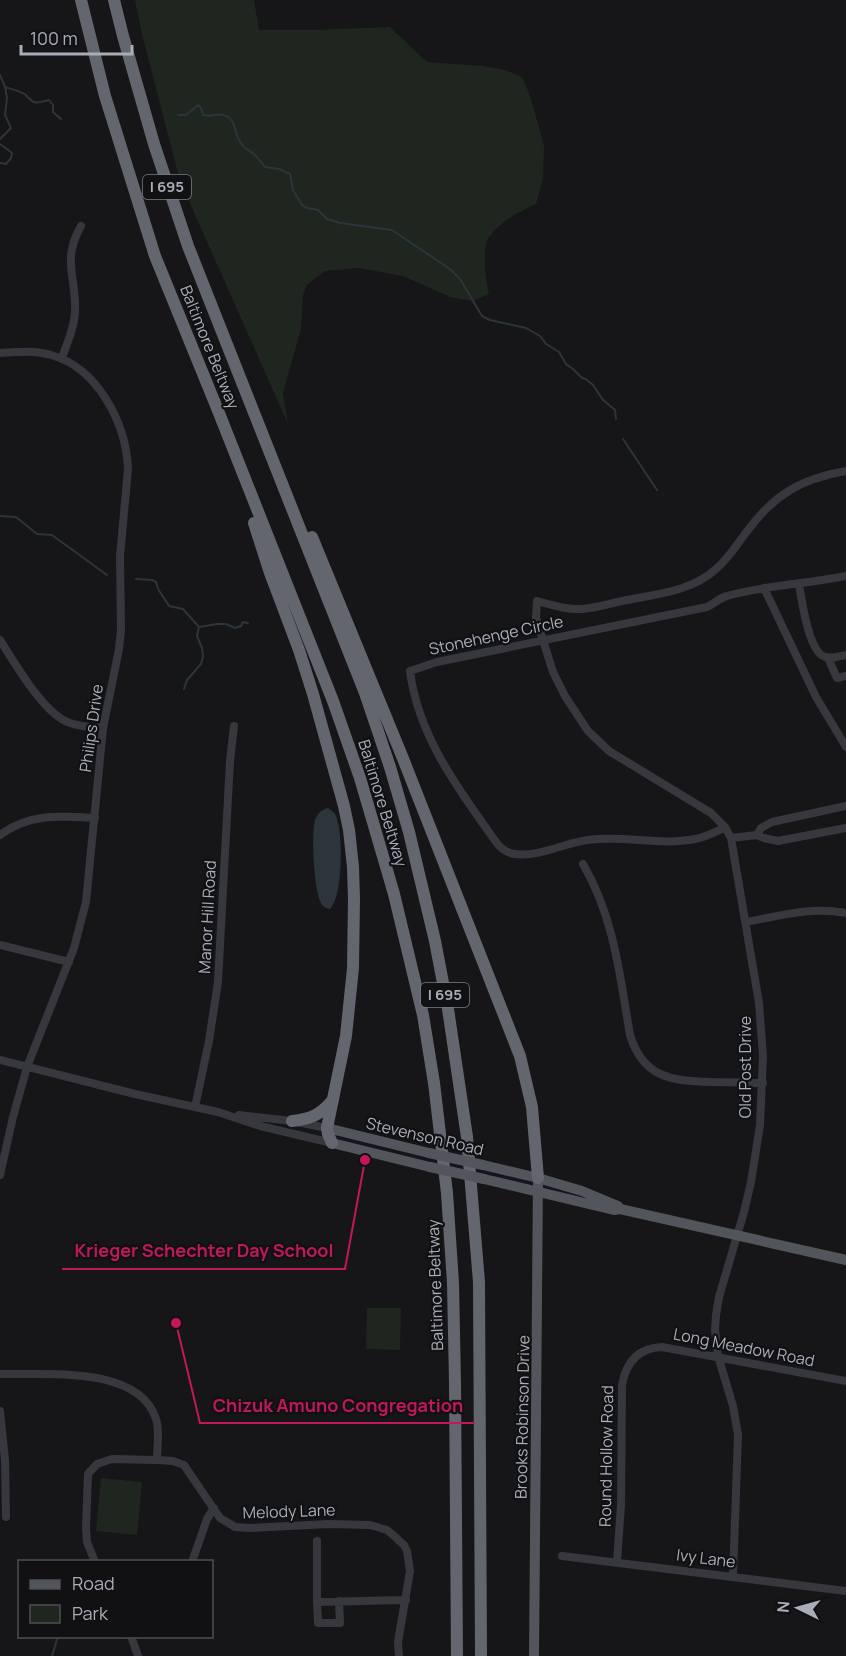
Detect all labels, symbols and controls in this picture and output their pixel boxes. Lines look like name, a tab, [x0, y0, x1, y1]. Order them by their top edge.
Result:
scale bar	[21, 18, 132, 56]
text: 100 m	[30, 26, 78, 50]
road number: I 695	[143, 175, 191, 199]
street label: Baltimore Beltway	[175, 282, 245, 413]
street label: Stonehenge Circle	[427, 610, 565, 660]
street label: Philips Drive	[74, 683, 108, 773]
street label: Baltimore Beltway	[353, 737, 413, 870]
street label: Manor Hill Road	[193, 860, 221, 974]
road number: I 695	[421, 983, 469, 1007]
street label: Old Post Drive	[734, 1016, 756, 1118]
street label: Stevenson Road	[364, 1112, 486, 1160]
street label: Baltimore Beltway	[422, 1218, 448, 1351]
callout: Krieger Schechter Day School	[62, 1233, 345, 1269]
text: Krieger Schechter Day School	[74, 1238, 334, 1262]
street label: Long Meadow Road	[672, 1323, 816, 1371]
street label: Brooks Robinson Drive	[510, 1335, 534, 1499]
street label: Round Hollow Road	[594, 1385, 618, 1527]
callout: Chizuk Amuno Congregation	[200, 1387, 475, 1423]
text: Chizuk Amuno Congregation	[213, 1393, 463, 1417]
street label: Melody Lane	[242, 1498, 336, 1524]
street label: Ivy Lane	[675, 1543, 737, 1573]
legend	[18, 1560, 213, 1638]
text: Road	[72, 1571, 115, 1595]
north arrow	[768, 1578, 828, 1638]
text: N	[772, 1600, 795, 1613]
text: Park	[72, 1601, 109, 1625]

